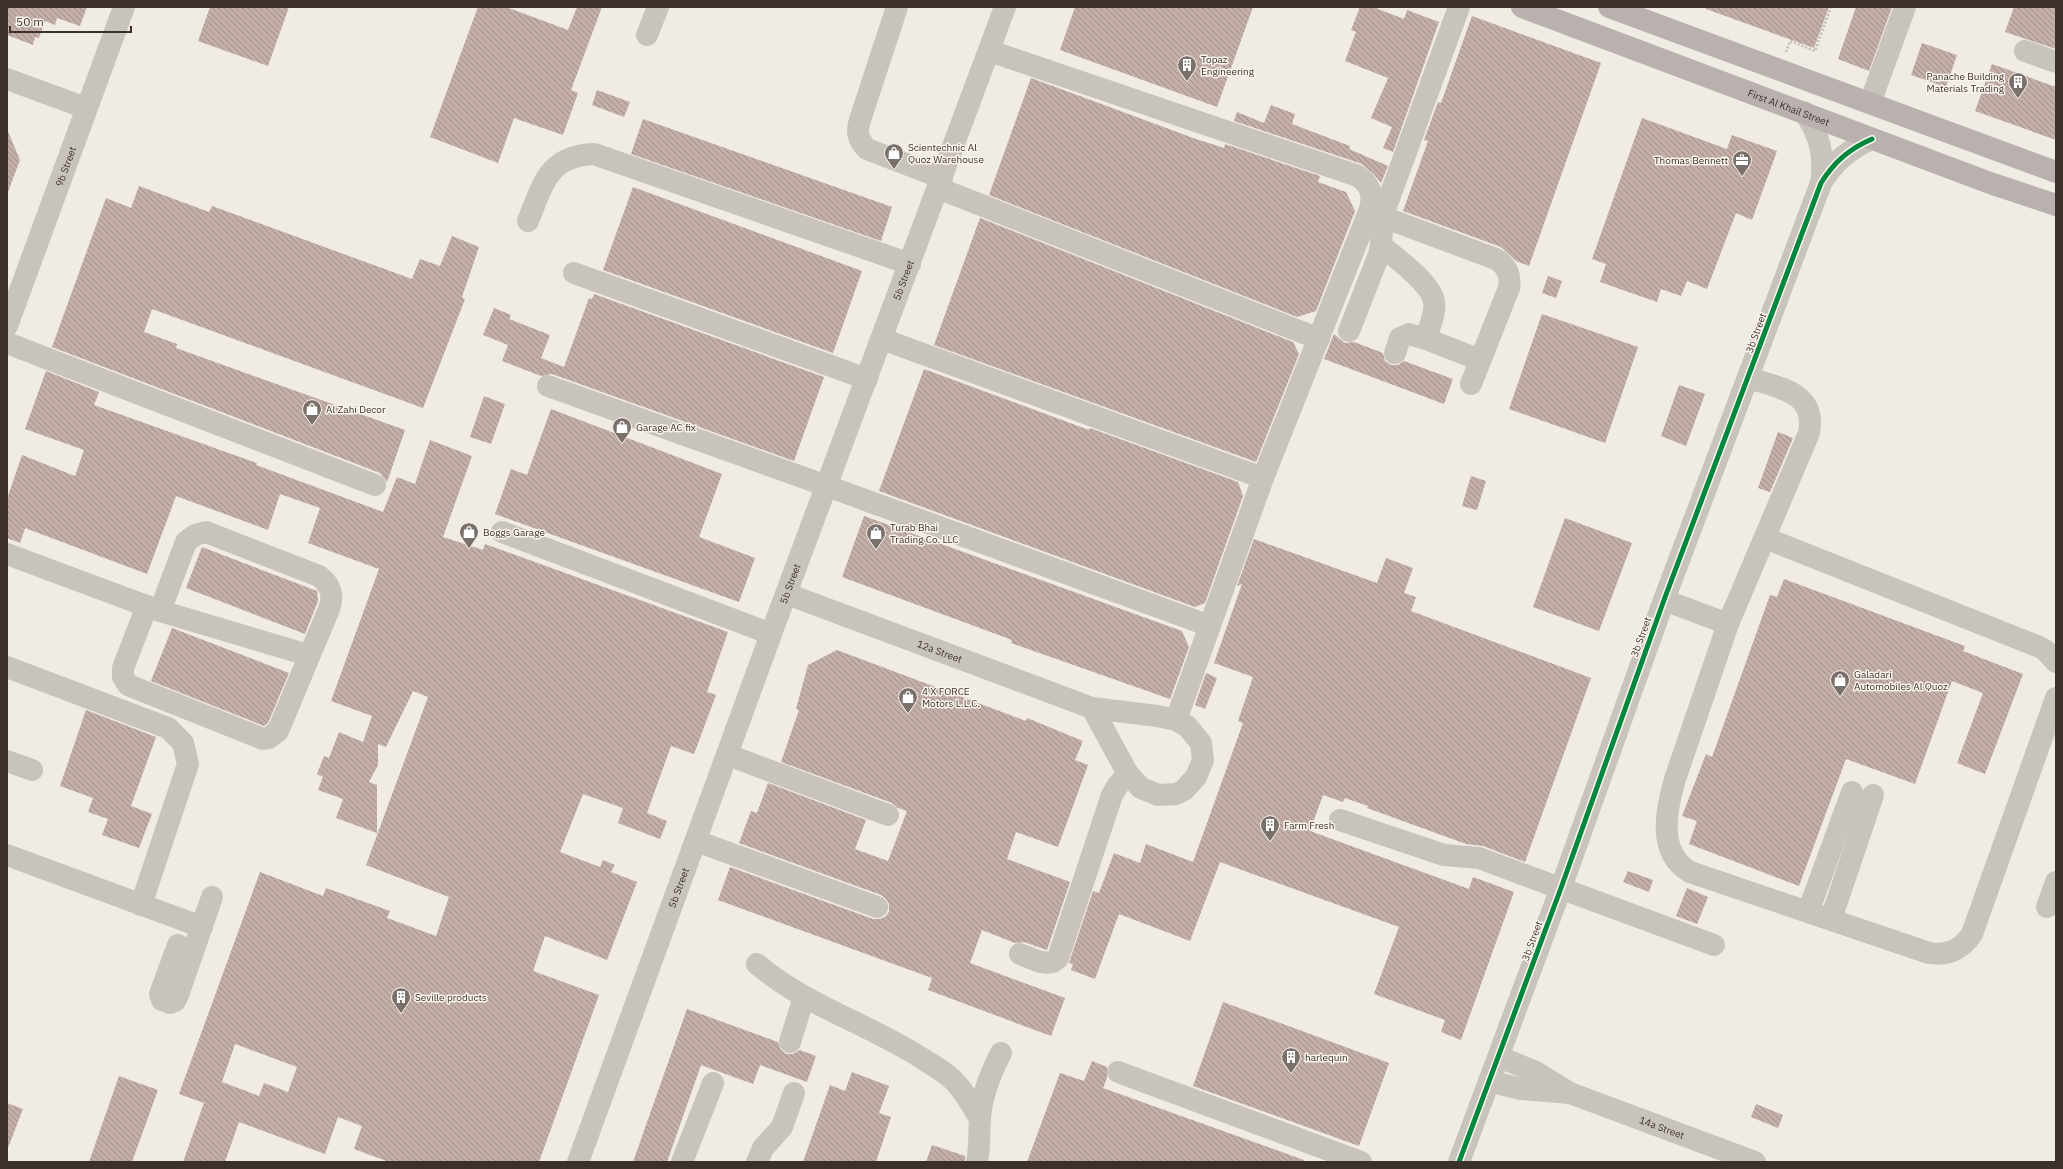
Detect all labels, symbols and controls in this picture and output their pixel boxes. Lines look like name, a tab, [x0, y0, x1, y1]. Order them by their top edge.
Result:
scale bar	[10, 8, 131, 34]
text: 50 m	[16, 14, 44, 29]
place label: Topaz Engineering	[1201, 53, 1255, 78]
building icon: Topaz Engineering	[1176, 54, 1198, 82]
place label: Panache Building Materials Trading	[1926, 70, 2005, 95]
building icon: Panache Building Materials Trading	[2007, 71, 2029, 99]
street label: First Al Khail Street	[1746, 86, 1832, 129]
place label: Scientechnic Al Quoz Warehouse	[908, 141, 984, 166]
shop icon: Scientechnic Al Quoz Warehouse	[883, 142, 905, 170]
street label: 9b Street	[52, 144, 79, 188]
office icon: Thomas Bennett	[1731, 149, 1753, 177]
place label: Thomas Bennett	[1654, 154, 1728, 167]
street label: 5b Street	[890, 258, 917, 302]
street label: 3b Street	[1743, 311, 1769, 355]
shop icon: Al Zahi Decor	[301, 398, 323, 426]
place label: Al Zahi Decor	[326, 403, 386, 416]
shop icon: Garage AC fix	[611, 416, 633, 444]
place label: Garage AC fix	[636, 421, 696, 434]
shop icon: Boggs Garage	[458, 521, 480, 549]
place label: Turab Bhai Trading Co. LLC	[890, 521, 958, 546]
shop icon: Turab Bhai Trading Co. LLC	[865, 522, 887, 550]
place label: Boggs Garage	[483, 526, 545, 539]
street label: 5b Street	[776, 561, 803, 605]
street label: 3b Street	[1628, 615, 1654, 659]
street label: 12a Street	[915, 637, 965, 666]
place label: Galadari Automobiles Al Quoz	[1854, 668, 1948, 693]
shop icon: Galadari Automobiles Al Quoz	[1829, 669, 1851, 697]
place label: 4 X FORCE Motors L.L.C.	[922, 685, 980, 710]
shop icon: 4 X FORCE Motors L.L.C.	[897, 686, 919, 714]
building icon: Farm Fresh	[1259, 814, 1281, 842]
place label: Farm Fresh	[1284, 819, 1334, 832]
street label: 5b Street	[665, 865, 692, 910]
street label: 3b Street	[1519, 919, 1545, 963]
building icon: Seville products	[390, 986, 412, 1014]
place label: Seville products	[415, 991, 487, 1004]
building icon: harlequin	[1280, 1046, 1302, 1074]
place label: harlequin	[1305, 1051, 1348, 1064]
street label: 14a Street	[1638, 1113, 1687, 1142]

